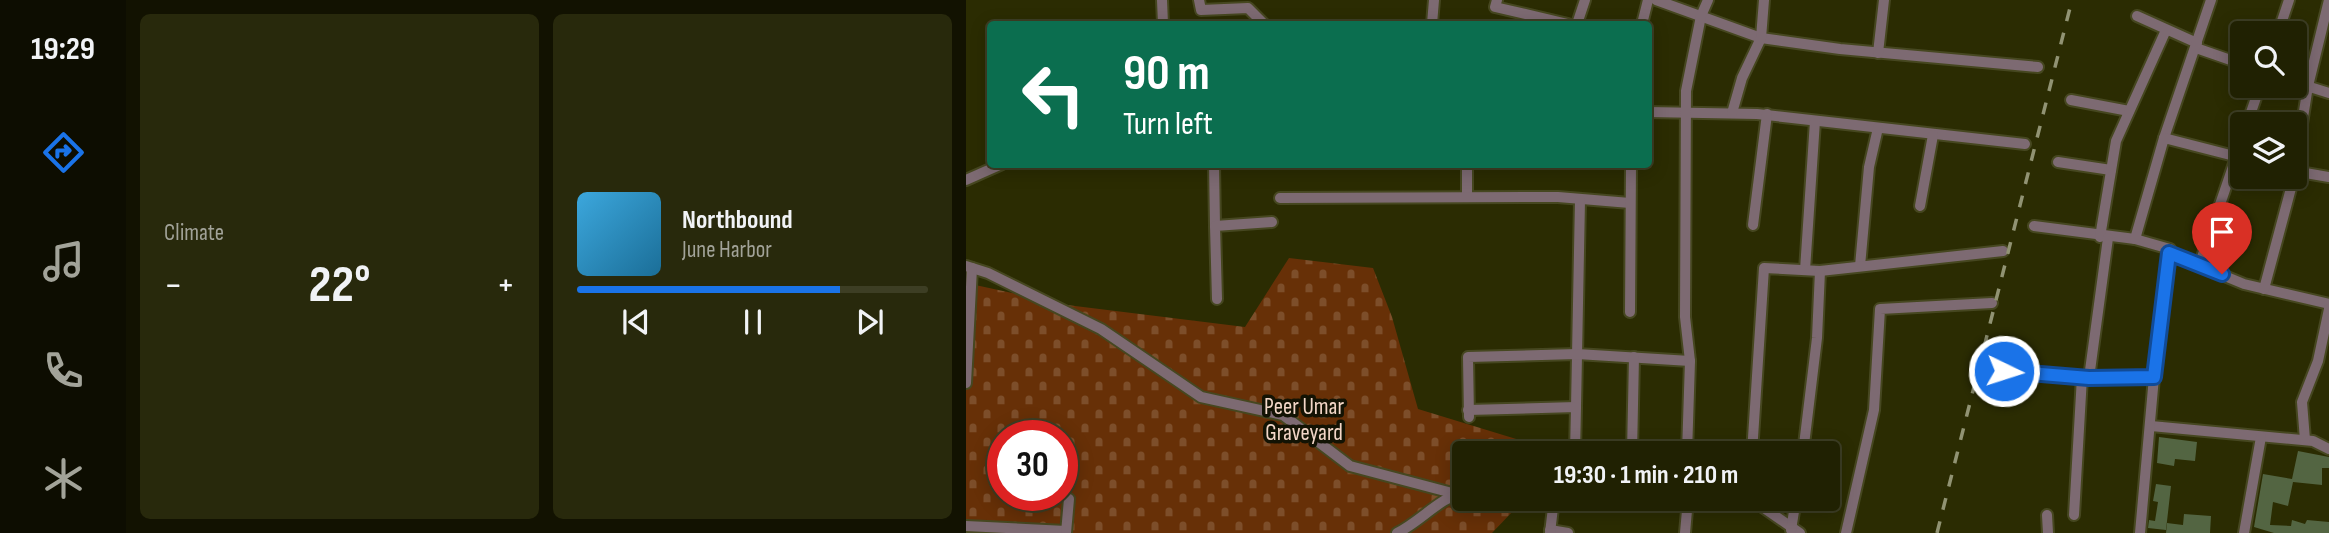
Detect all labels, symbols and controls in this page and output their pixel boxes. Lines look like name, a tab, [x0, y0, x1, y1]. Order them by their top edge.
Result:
map controls	[2230, 21, 2307, 189]
button: search	[2230, 21, 2307, 98]
text: 19:29	[31, 30, 95, 69]
text: 90 m	[1123, 45, 1210, 104]
icon: left	[1008, 49, 1099, 140]
text: Turn left	[1123, 105, 1213, 144]
button: layers	[2230, 112, 2307, 189]
icon: directions	[39, 128, 88, 177]
pin	[2192, 202, 2252, 274]
text: Northbound	[682, 205, 793, 236]
icon: arrive	[2203, 213, 2241, 251]
text: Climate	[164, 219, 224, 247]
text: June Harbor	[682, 236, 772, 264]
icon: music	[39, 237, 88, 286]
text: 22°	[308, 254, 371, 317]
text: −	[164, 263, 183, 308]
text: +	[496, 263, 515, 308]
icon: previous	[617, 303, 655, 341]
icon: pause	[734, 303, 772, 341]
icon: next	[851, 303, 889, 341]
position arrow	[1967, 334, 2041, 408]
icon: phone	[39, 346, 88, 395]
park label: Peer Umar Graveyard	[1264, 393, 1344, 447]
speed limit sign: 30	[987, 420, 1078, 511]
icon: climate	[39, 454, 88, 503]
text: 19:30 · 1 min · 210 m	[1554, 460, 1738, 491]

